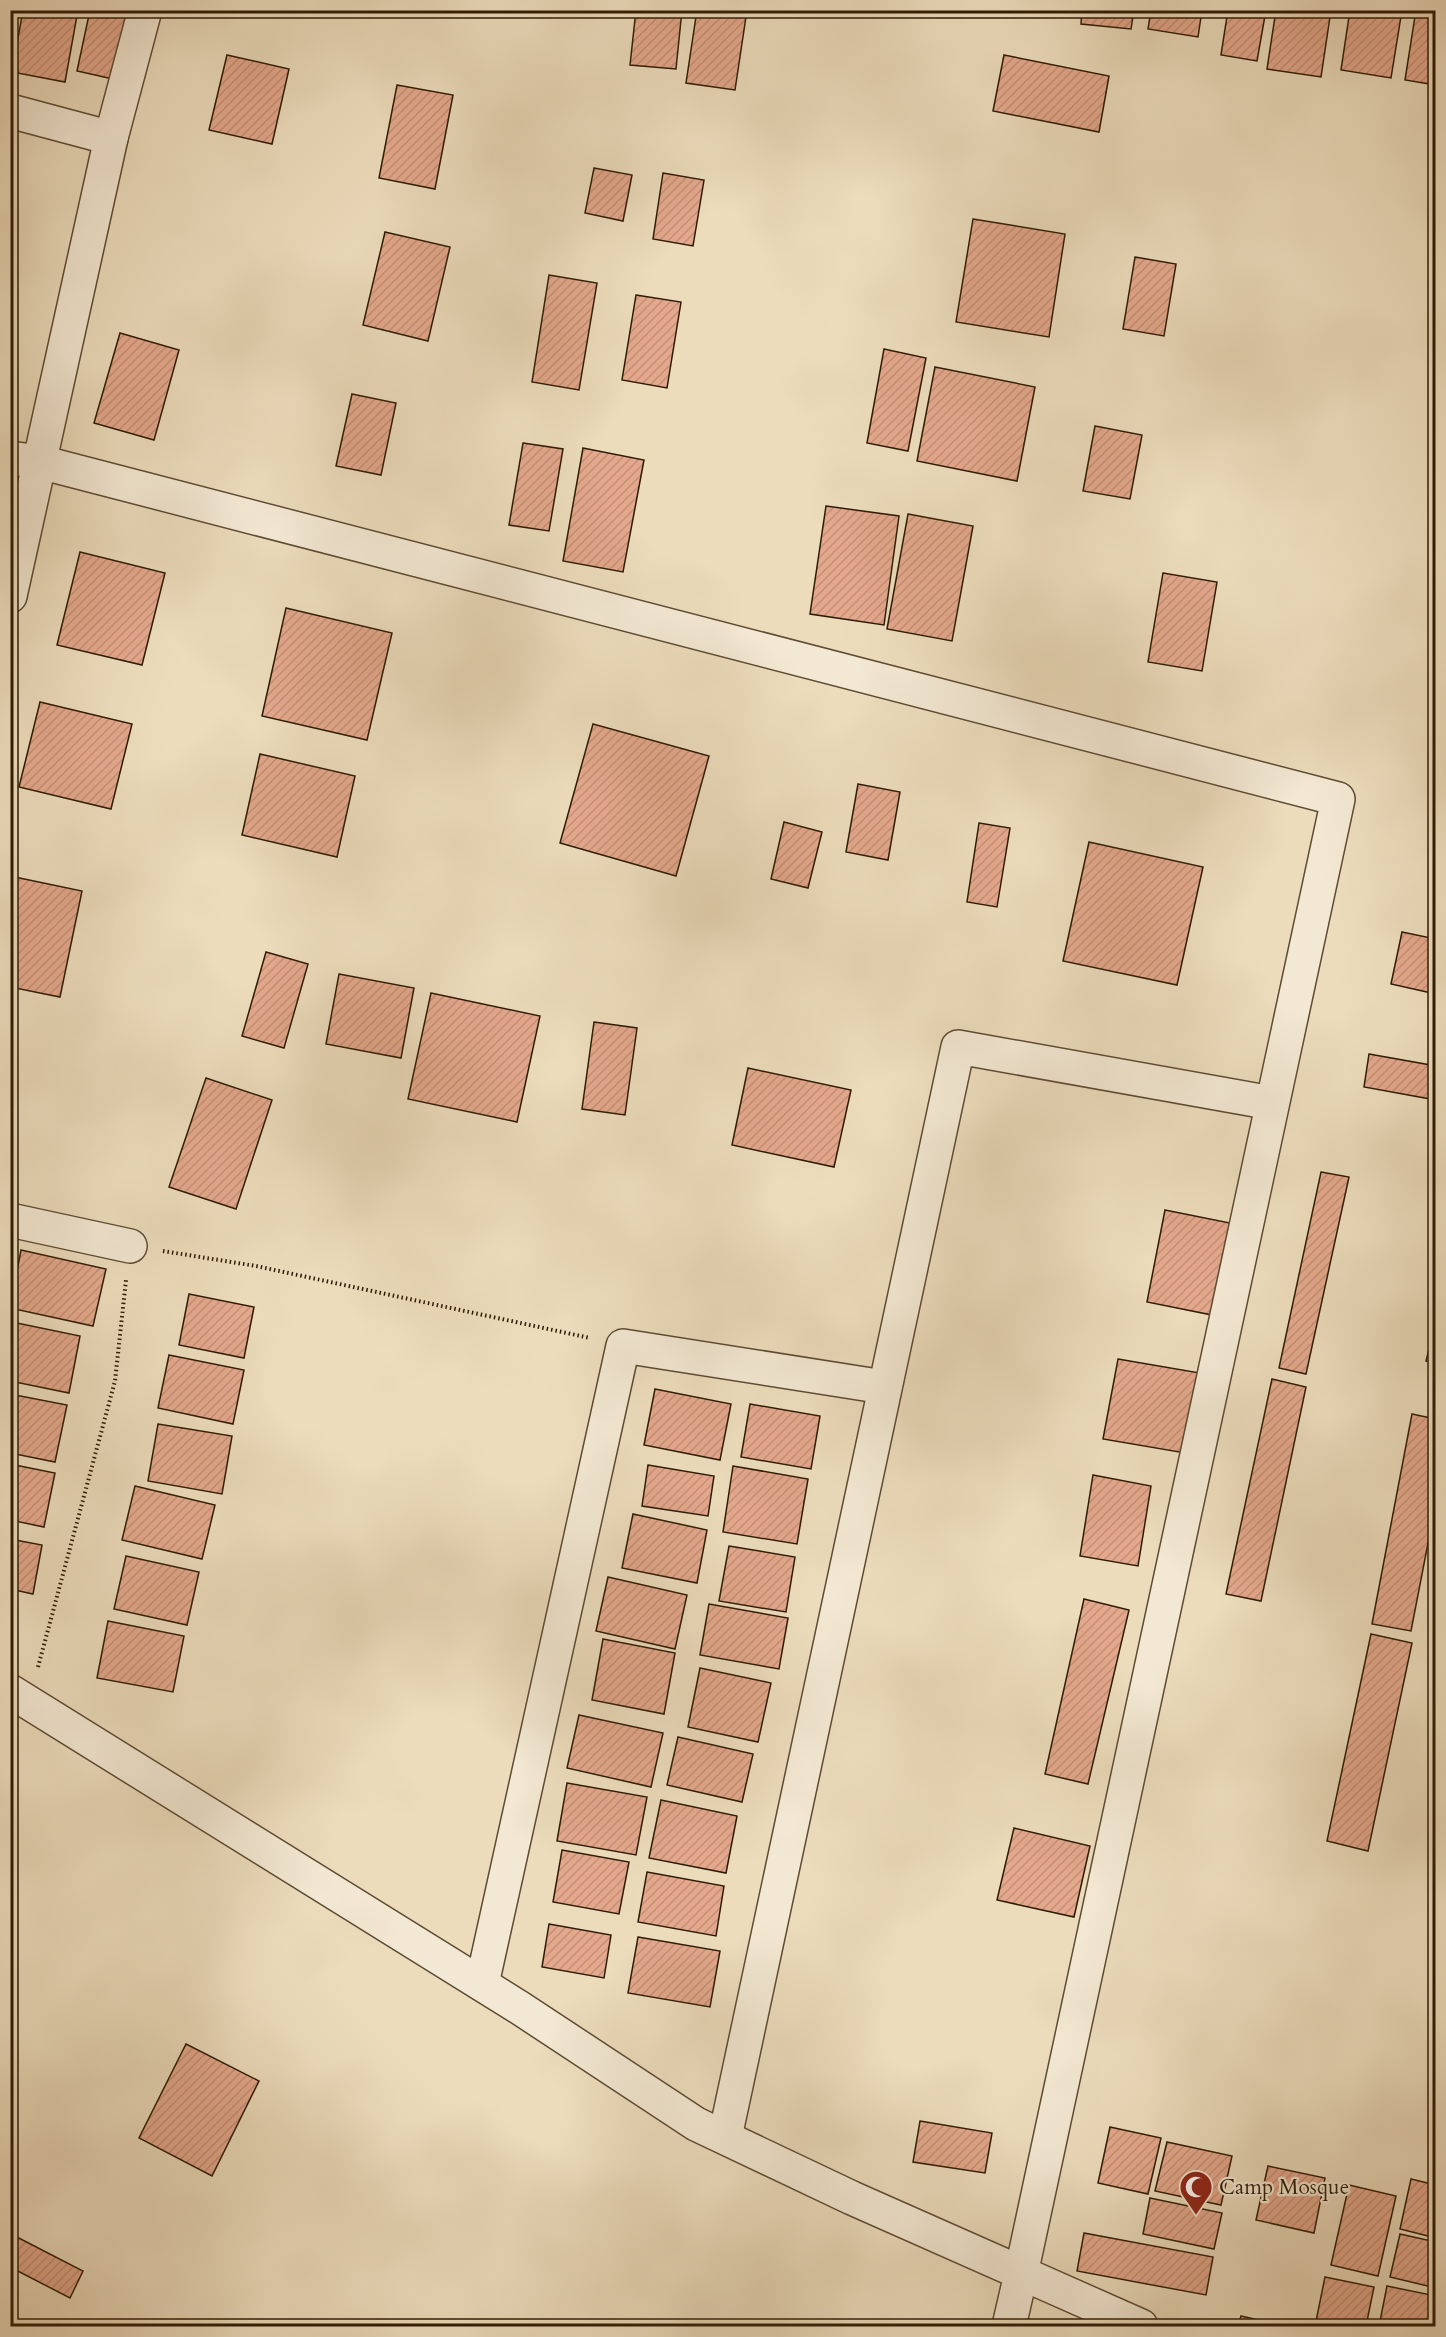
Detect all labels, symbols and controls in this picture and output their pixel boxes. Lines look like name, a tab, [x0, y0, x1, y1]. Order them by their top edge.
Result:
mosque icon: Camp Mosque	[1178, 2169, 1214, 2216]
place label: Camp Mosque	[1219, 2173, 1349, 2202]

